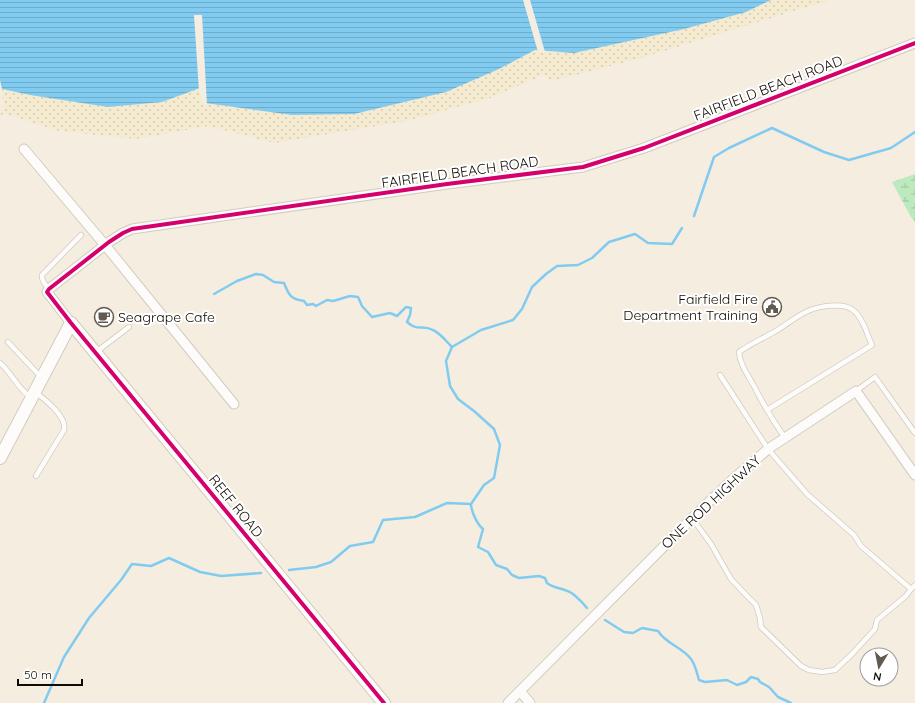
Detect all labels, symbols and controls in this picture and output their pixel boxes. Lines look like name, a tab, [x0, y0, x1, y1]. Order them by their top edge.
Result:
street label: FAIRFIELD BEACH ROAD	[691, 51, 845, 125]
street label: FAIRFIELD BEACH ROAD	[380, 152, 540, 192]
place label: Fairfield Fire Department Training	[623, 290, 758, 324]
public building icon: Fairfield Fire Department Training	[761, 296, 783, 318]
cafe icon: Seagrape Cafe	[93, 306, 115, 328]
place label: Seagrape Cafe	[118, 308, 215, 326]
street label: ONE ROD HIGHWAY	[658, 451, 765, 553]
street label: REEF ROAD	[205, 471, 267, 541]
north arrow	[859, 647, 899, 687]
scale bar	[18, 661, 82, 687]
text: 50 m	[24, 667, 52, 682]
text: N	[872, 669, 882, 684]

